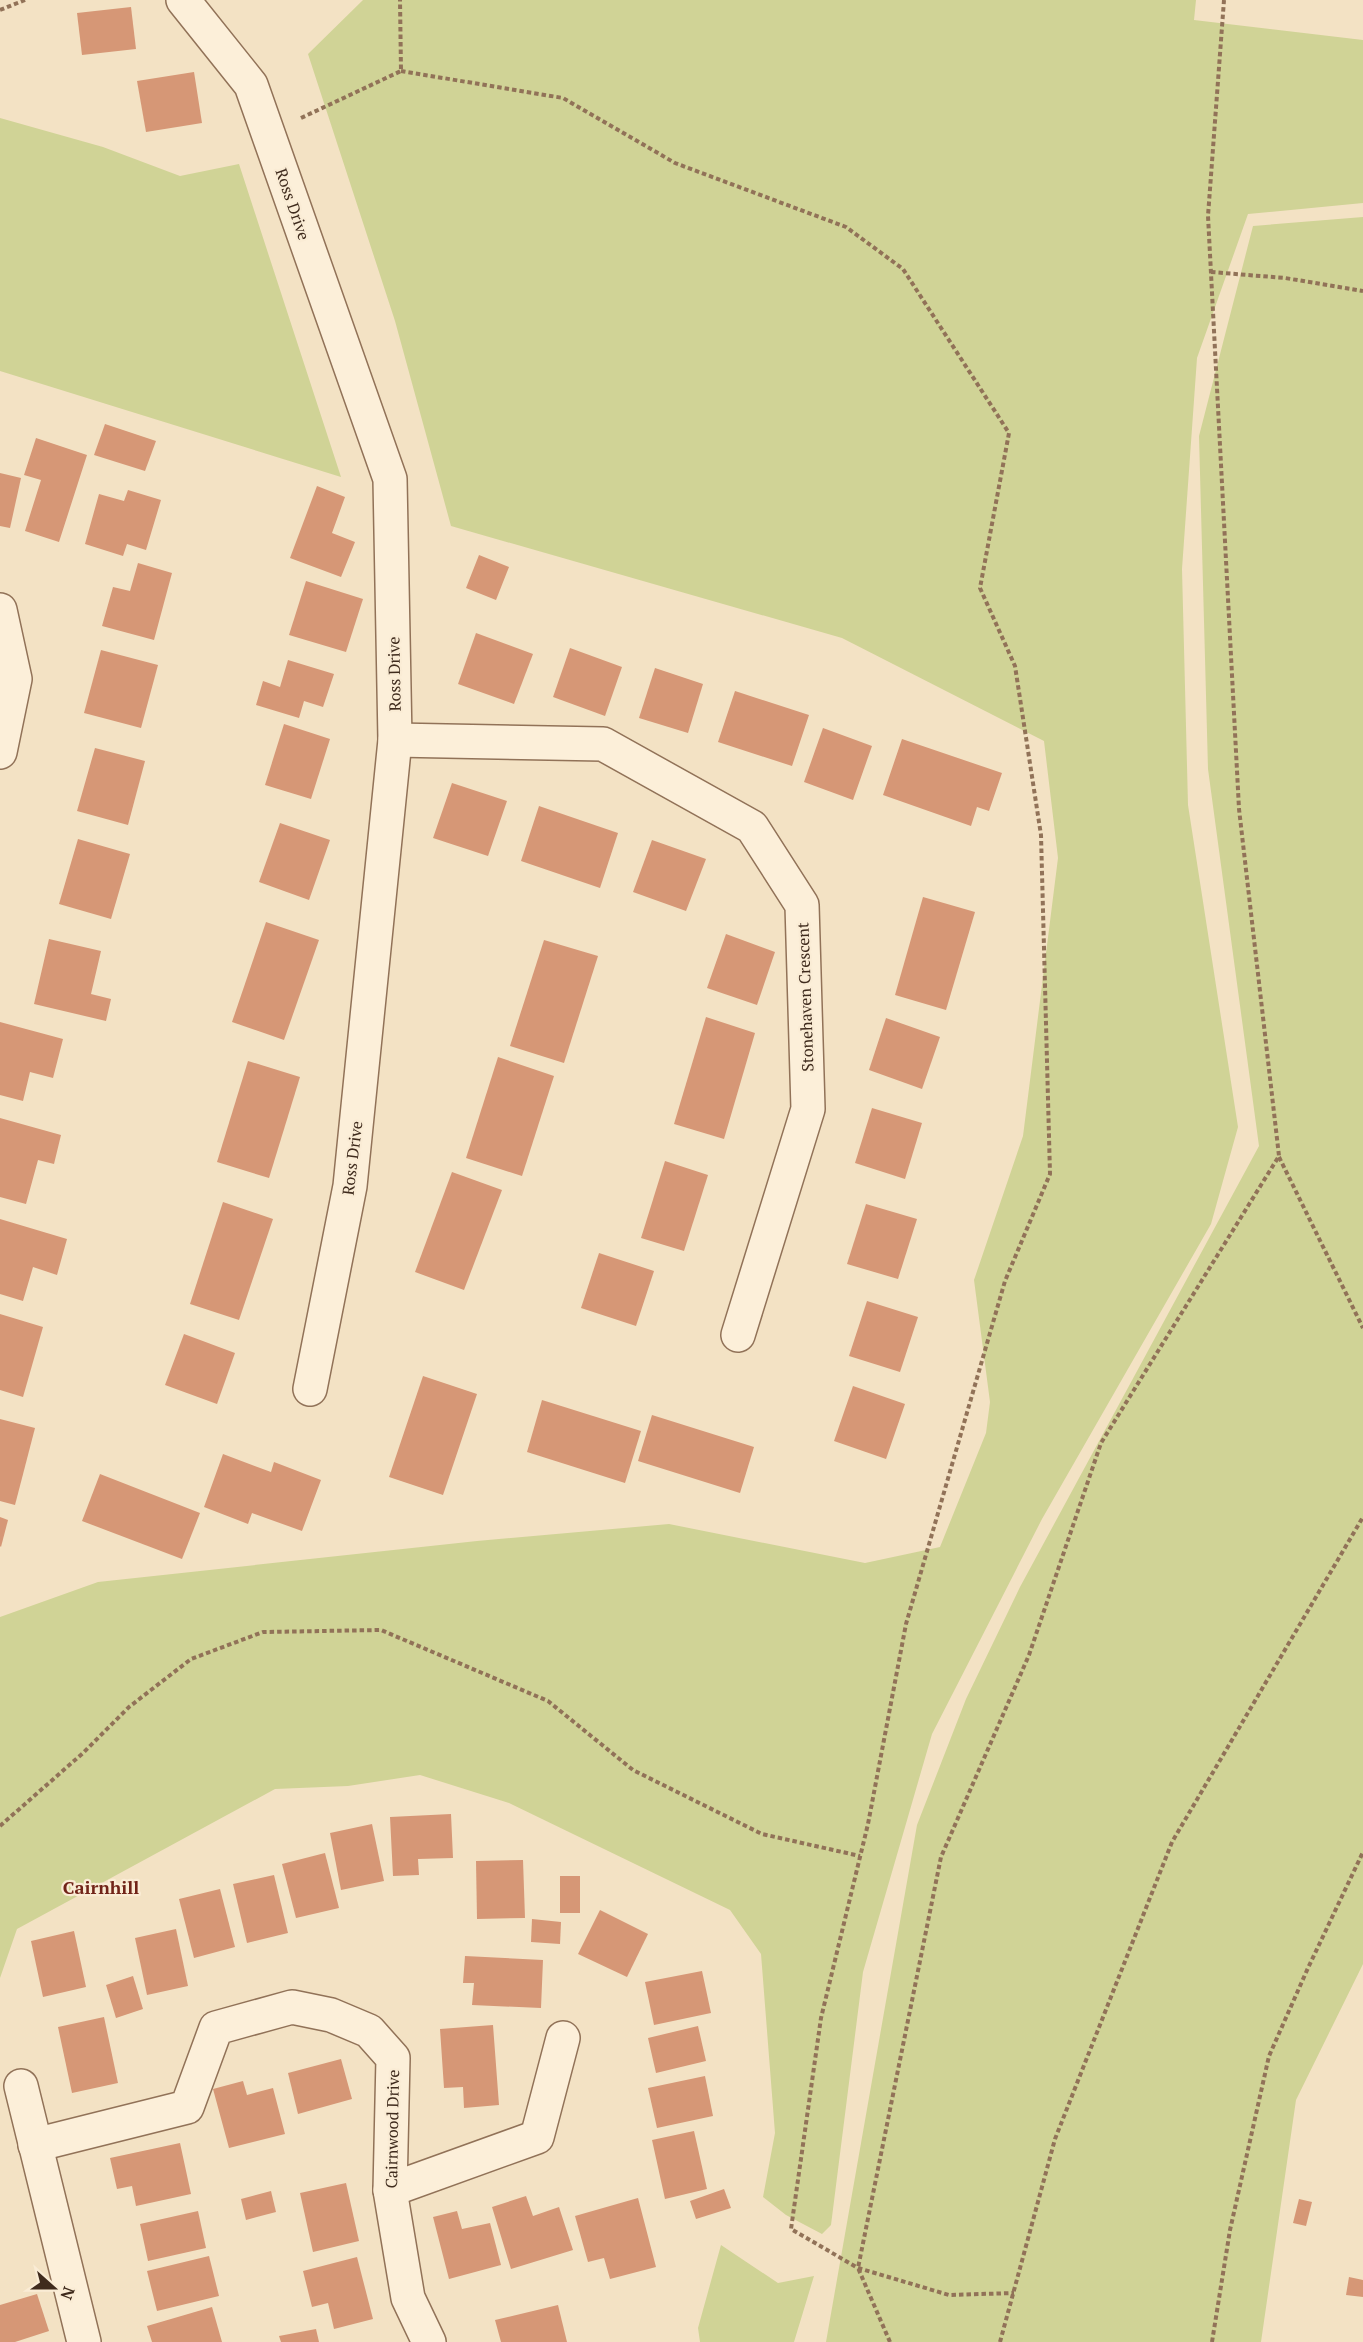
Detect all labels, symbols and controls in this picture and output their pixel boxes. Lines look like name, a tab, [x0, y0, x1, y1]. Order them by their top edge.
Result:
street label: Ross Drive	[270, 165, 316, 243]
street label: Ross Drive	[382, 636, 406, 712]
street label: Stonehaven Crescent	[791, 922, 819, 1072]
street label: Ross Drive	[337, 1120, 367, 1196]
district label: Cairnhill	[63, 1875, 139, 1899]
street label: Cairnwood Drive	[380, 2069, 404, 2189]
north arrow	[24, 2258, 84, 2318]
text: N	[56, 2284, 80, 2303]

